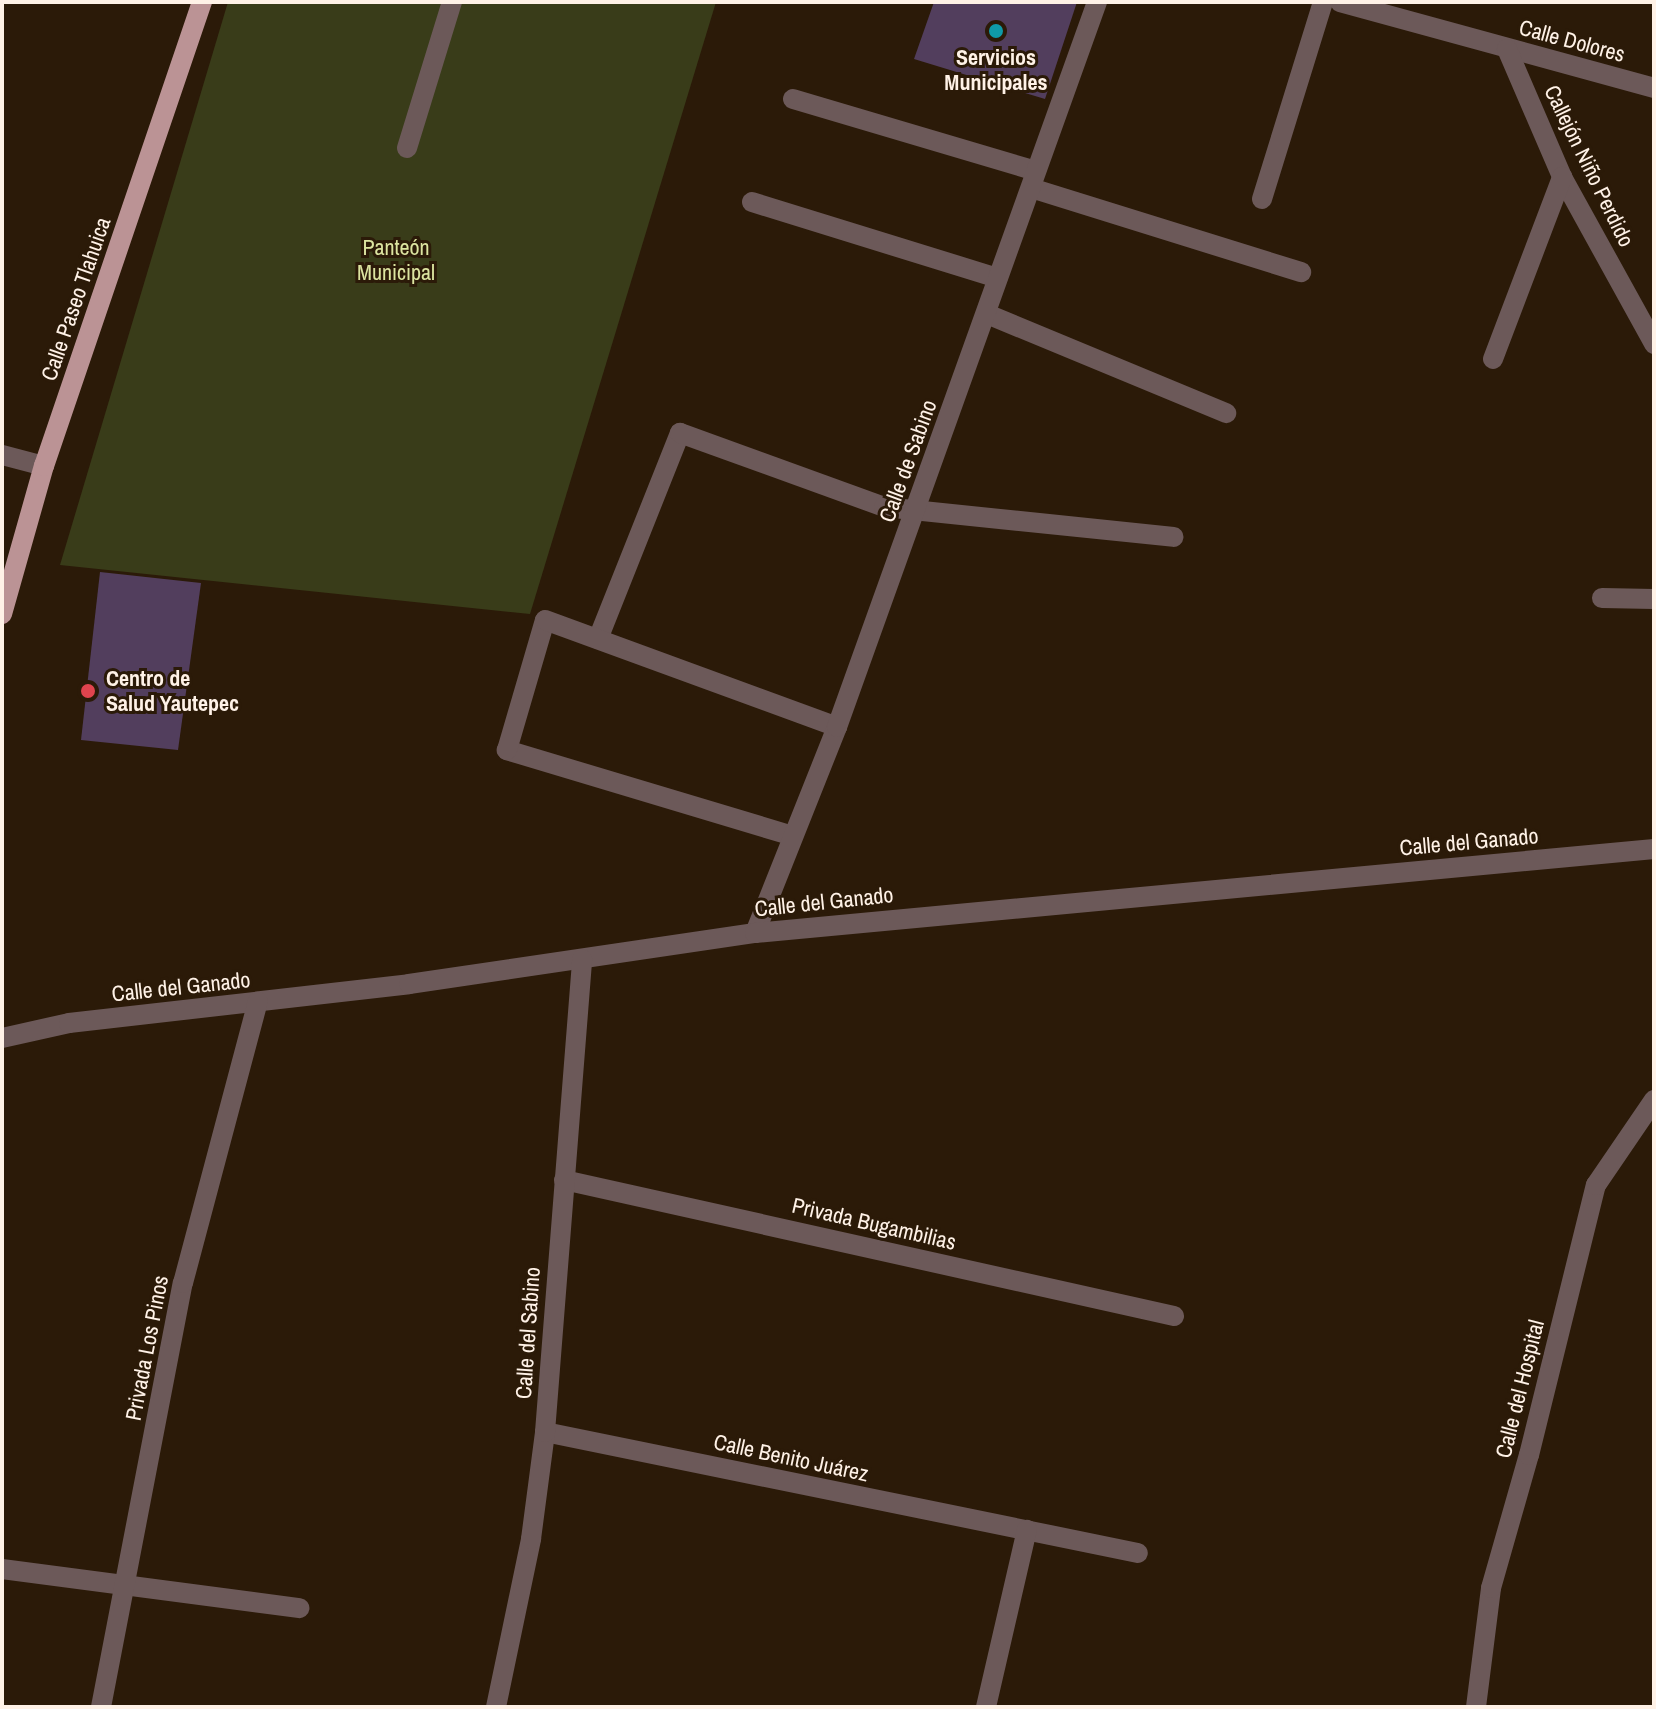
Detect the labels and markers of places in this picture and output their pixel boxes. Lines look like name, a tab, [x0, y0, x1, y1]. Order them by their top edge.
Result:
marker: Servicios Municipales	[987, 22, 1005, 40]
place label: Servicios Municipales	[944, 44, 1048, 96]
place label: Centro de Salud Yautepec	[106, 665, 239, 716]
marker: Centro de Salud Yautepec	[77, 680, 99, 702]

